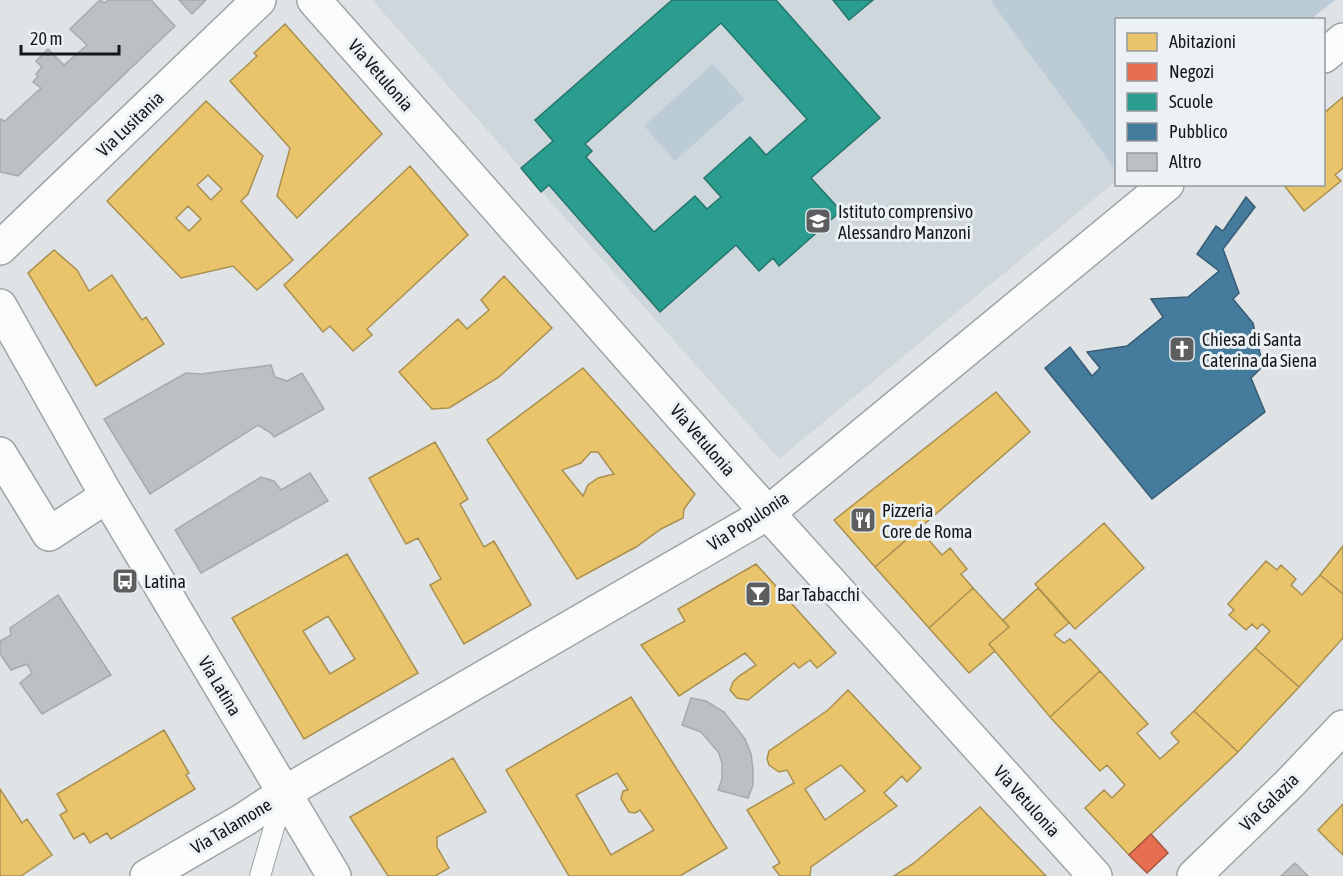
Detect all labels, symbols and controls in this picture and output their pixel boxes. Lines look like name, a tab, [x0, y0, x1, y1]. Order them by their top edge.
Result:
scale bar	[21, 18, 118, 56]
legend	[1115, 18, 1325, 186]
text: 20 m	[30, 28, 62, 49]
text: Abitazioni	[1169, 31, 1236, 52]
street label: Via Vetulonia	[344, 35, 418, 115]
text: Negozi	[1169, 61, 1214, 82]
street label: Via Lusitania	[92, 87, 168, 161]
text: Scuole	[1169, 91, 1213, 112]
text: Pubblico	[1169, 121, 1228, 142]
text: Altro	[1169, 151, 1202, 172]
place label: Istituto comprensivo Alessandro Manzoni	[838, 201, 973, 243]
school or university icon: Istituto comprensivo Alessandro Manzoni	[803, 206, 833, 236]
place label: Chiesa di Santa Caterina da Siena	[1202, 329, 1317, 371]
church icon: Chiesa di Santa Caterina da Siena	[1167, 334, 1197, 364]
street label: Via Vetulonia	[666, 400, 740, 480]
street label: Via Populonia	[704, 487, 792, 555]
place label: Pizzeria Core de Roma	[882, 500, 972, 542]
restaurant icon: Pizzeria Core de Roma	[848, 505, 878, 535]
bus stop icon: Latina	[110, 566, 140, 596]
place label: Latina	[144, 571, 186, 592]
bar icon: Bar Tabacchi	[743, 579, 773, 609]
place label: Bar Tabacchi	[777, 584, 860, 605]
street label: Via Latina	[194, 652, 246, 720]
street label: Via Vetulonia	[990, 761, 1064, 841]
street label: Via Galazia	[1235, 769, 1303, 835]
street label: Via Talamone	[187, 794, 275, 858]

